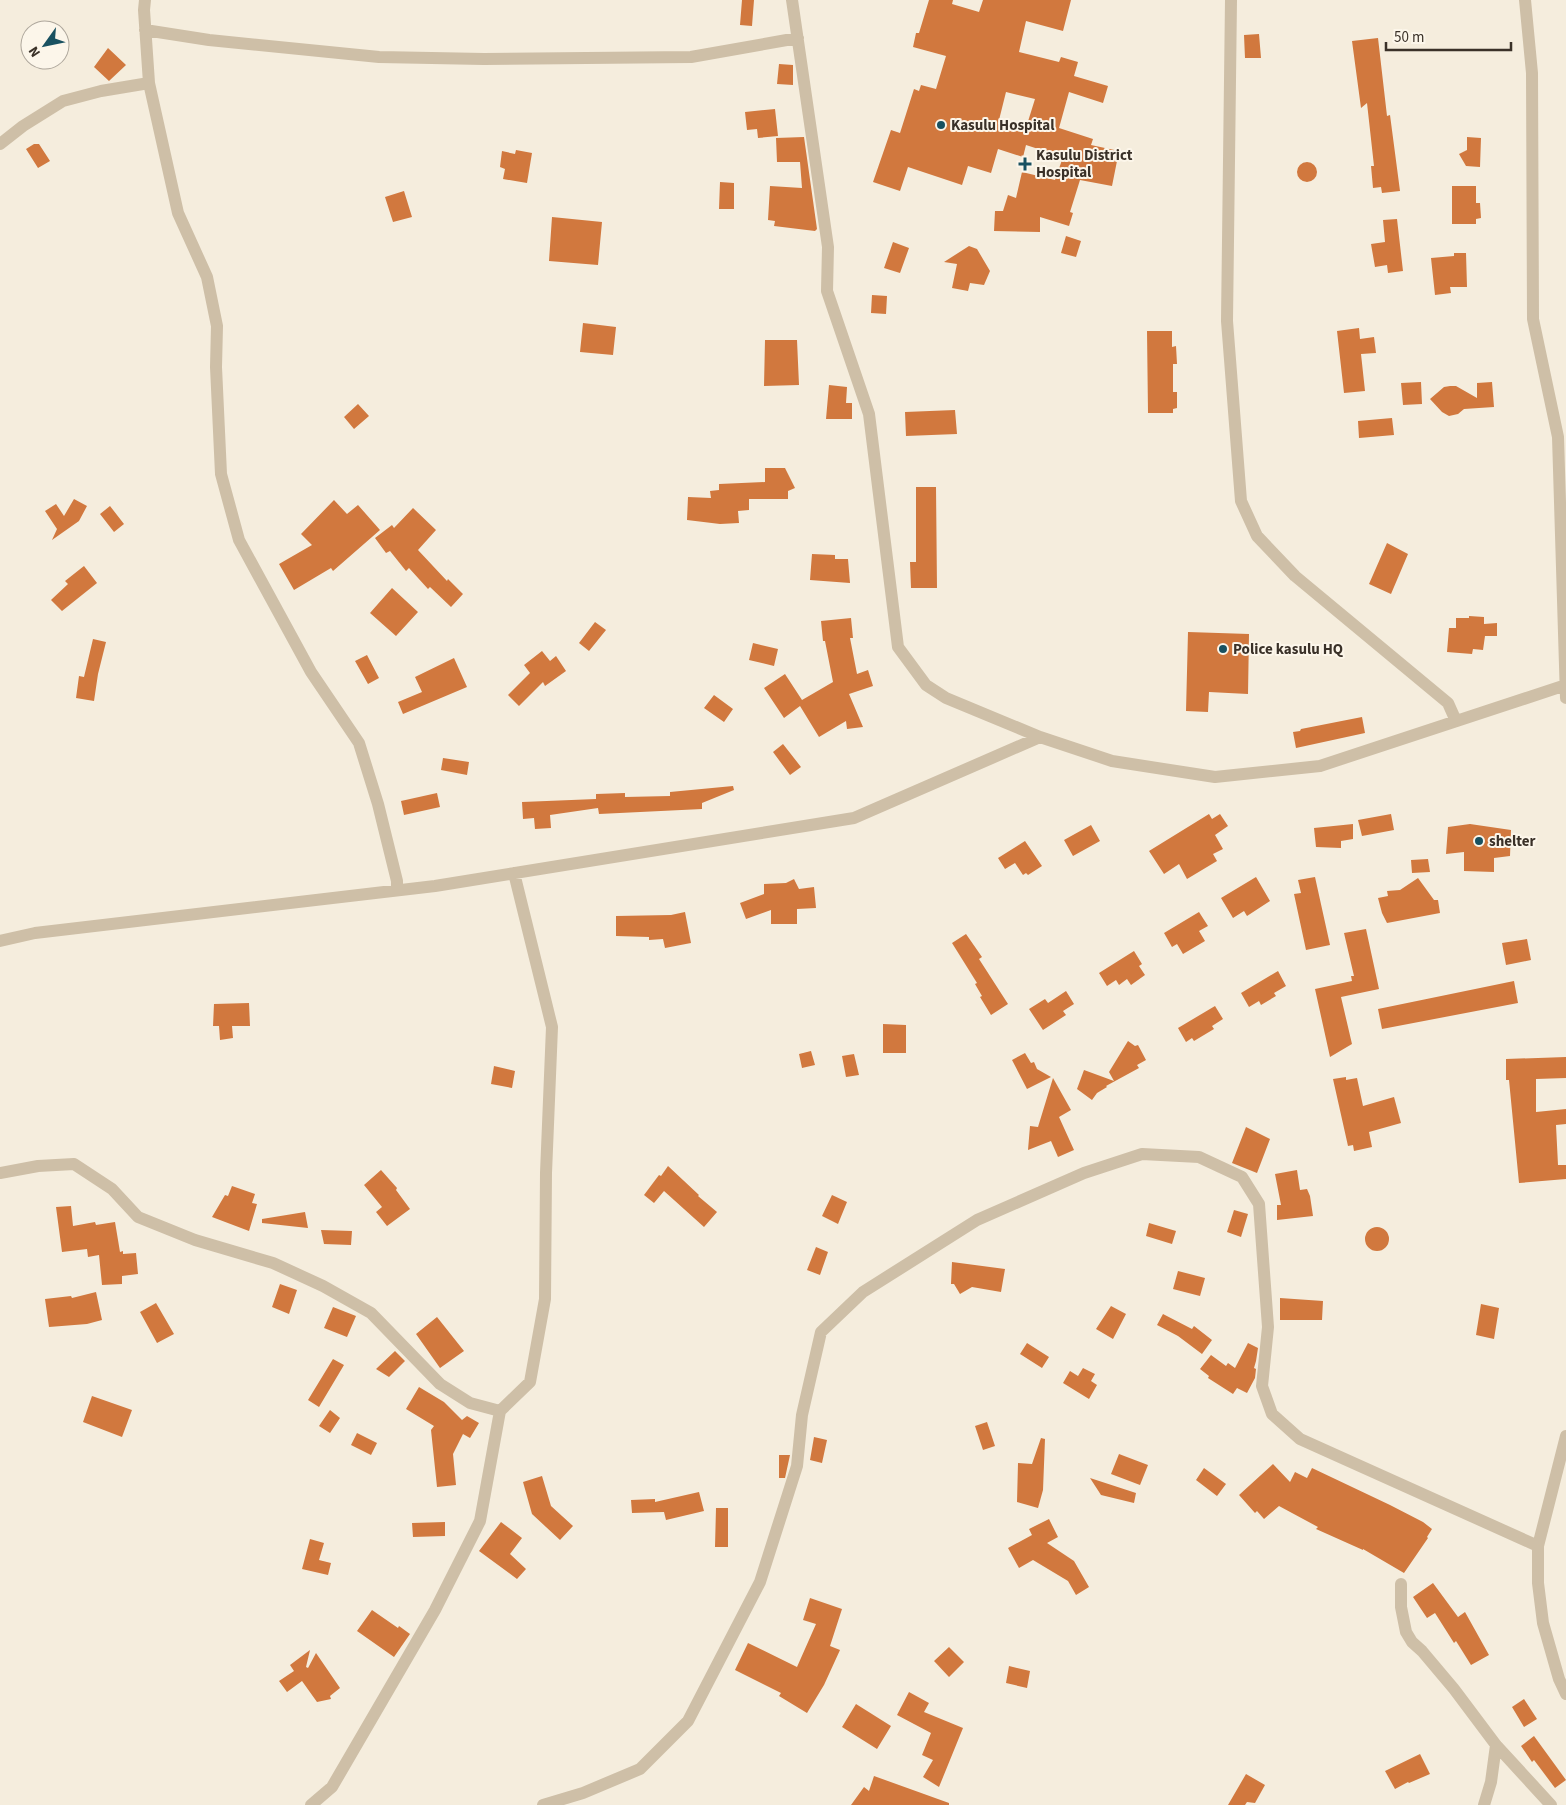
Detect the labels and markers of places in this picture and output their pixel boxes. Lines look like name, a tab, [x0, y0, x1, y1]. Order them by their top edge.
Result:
place label: Kasulu Hospital	[951, 115, 1055, 136]
marker: Kasulu Hospital	[935, 119, 947, 131]
place label: Kasulu District Hospital	[1036, 145, 1133, 183]
marker: Kasulu District Hospital	[1018, 157, 1032, 171]
place label: Police kasulu HQ	[1233, 639, 1344, 660]
marker: Police kasulu HQ	[1217, 643, 1229, 655]
place label: shelter	[1489, 831, 1536, 852]
marker: shelter	[1473, 835, 1485, 847]

